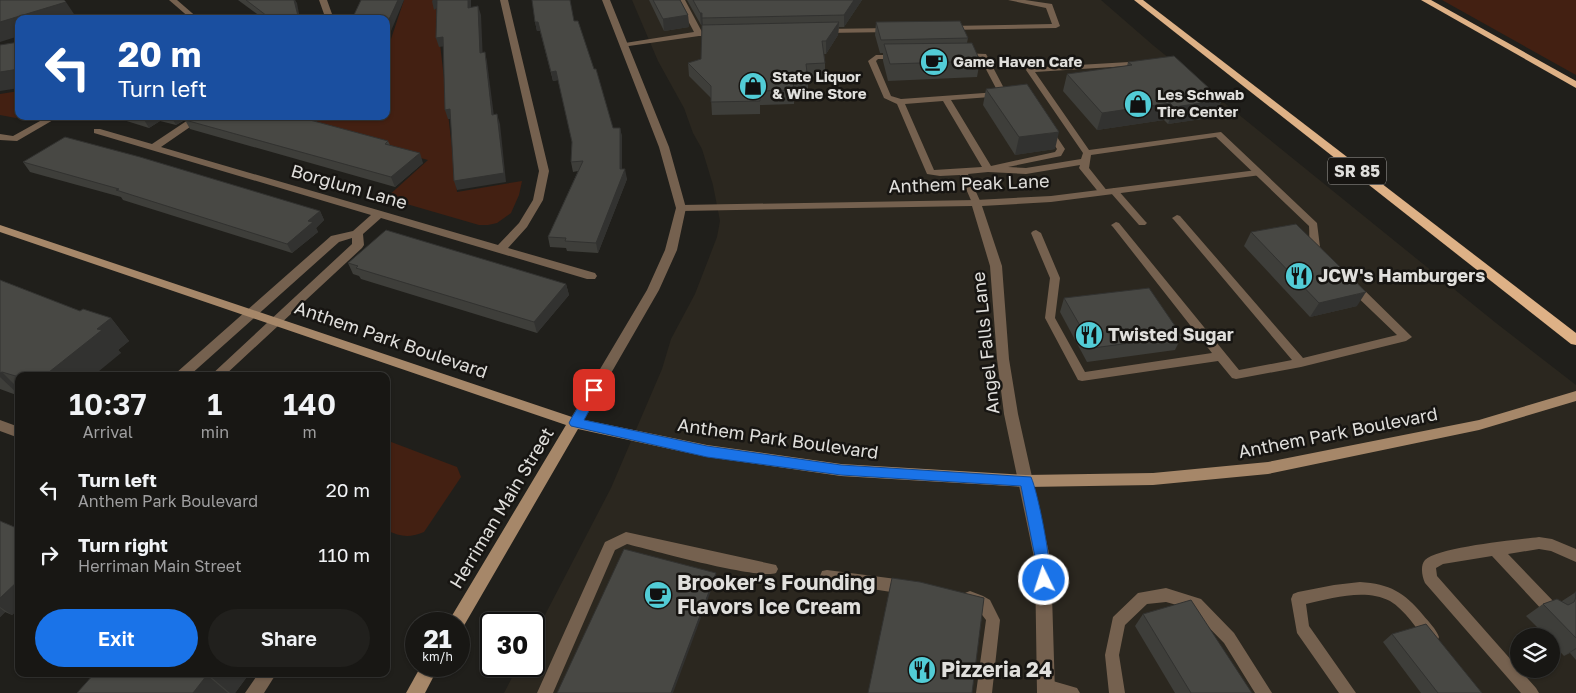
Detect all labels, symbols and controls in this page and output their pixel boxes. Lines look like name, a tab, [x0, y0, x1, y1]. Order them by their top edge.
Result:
text: 20 m	[118, 33, 201, 75]
icon: left	[35, 35, 100, 100]
cafe icon: Game Haven Cafe	[919, 47, 949, 77]
place label: Game Haven Cafe	[953, 52, 1082, 70]
place label: State Liquor & Wine Store	[772, 67, 867, 102]
shop icon: State Liquor & Wine Store	[738, 71, 768, 101]
text: Turn left	[118, 75, 207, 102]
place label: Les Schwab Tire Center	[1157, 85, 1244, 120]
shop icon: Les Schwab Tire Center	[1123, 89, 1153, 119]
road number: SR 85	[1328, 158, 1386, 185]
street label: Borglum Lane	[289, 159, 410, 213]
street label: Anthem Peak Lane	[888, 169, 1050, 197]
restaurant icon: JCW's Hamburgers	[1284, 261, 1314, 291]
place label: JCW's Hamburgers	[1318, 264, 1485, 286]
street label: Angel Falls Lane	[967, 271, 1003, 415]
street label: Anthem Park Boulevard	[292, 296, 491, 382]
restaurant icon: Twisted Sugar	[1074, 320, 1104, 350]
place label: Twisted Sugar	[1108, 323, 1234, 345]
pin	[573, 369, 615, 411]
icon: arrive	[580, 376, 608, 404]
text: 10:37	[69, 386, 147, 422]
text: 1	[207, 386, 222, 422]
text: 140	[283, 386, 336, 422]
street label: Anthem Park Boulevard	[1236, 402, 1439, 462]
street label: Anthem Park Boulevard	[676, 413, 880, 463]
text: Arrival	[83, 422, 133, 442]
text: min	[201, 422, 229, 442]
text: m	[302, 422, 317, 442]
street label: Herriman Main Street	[444, 423, 558, 592]
text: Turn left	[78, 468, 157, 491]
icon: left	[35, 476, 63, 504]
text: 20 m	[326, 478, 370, 501]
text: Anthem Park Boulevard	[78, 491, 258, 511]
text: Turn right	[78, 533, 168, 556]
icon: right	[35, 541, 63, 569]
text: 110 m	[318, 543, 370, 566]
position arrow	[1017, 553, 1069, 605]
text: Herriman Main Street	[78, 556, 242, 576]
place label: Brooker’s Founding Flavors Ice Cream	[677, 569, 875, 619]
cafe icon: Brooker’s Founding Flavors Ice Cream	[643, 580, 673, 610]
button: Exit	[35, 609, 198, 667]
button: Share	[208, 609, 370, 667]
speed limit sign: 30	[480, 612, 545, 677]
text: 21	[423, 623, 452, 654]
map controls	[1510, 628, 1560, 678]
button: layers	[1510, 628, 1560, 678]
text: km/h	[422, 649, 453, 664]
restaurant icon: Pizzeria 24	[907, 655, 937, 685]
place label: Pizzeria 24	[941, 656, 1052, 682]

